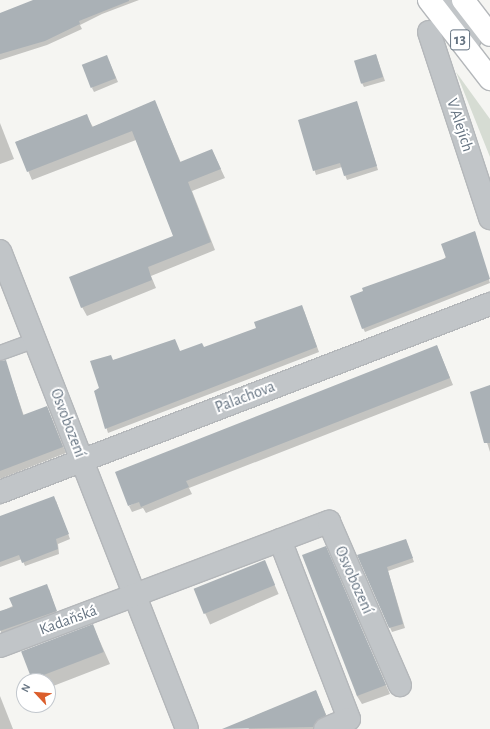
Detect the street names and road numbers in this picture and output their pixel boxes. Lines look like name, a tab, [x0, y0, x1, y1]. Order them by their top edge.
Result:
road number: 13	[450, 27, 470, 53]
street label: V Alejích	[442, 96, 478, 154]
street label: Palachova	[212, 377, 278, 417]
street label: Osvobození	[46, 386, 90, 460]
street label: Osvobození	[331, 543, 377, 617]
street label: Kadaňská	[37, 601, 99, 639]

